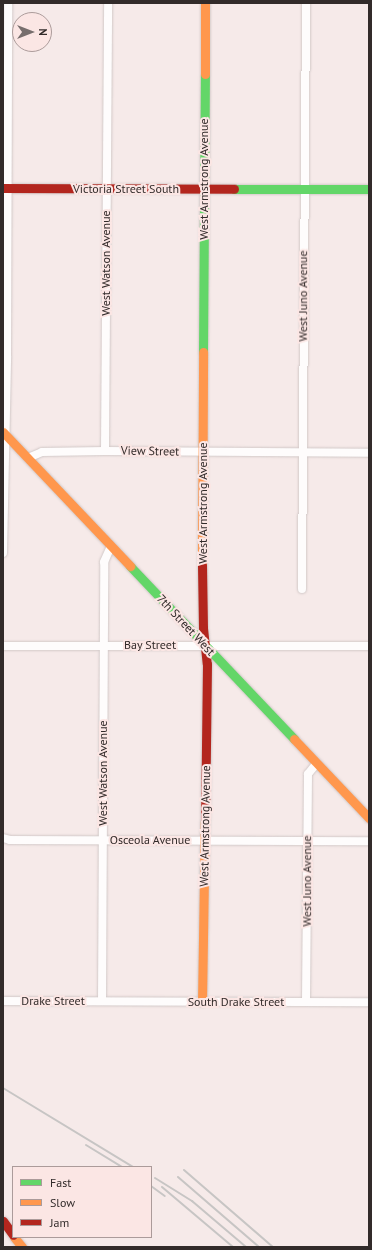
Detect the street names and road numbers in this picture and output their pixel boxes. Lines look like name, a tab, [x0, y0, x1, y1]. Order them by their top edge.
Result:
street label: West Armstrong Avenue	[197, 118, 211, 240]
street label: Victoria Street South	[73, 182, 179, 196]
street label: West Watson Avenue	[99, 210, 113, 316]
street label: West Juno Avenue	[296, 250, 310, 342]
street label: West Armstrong Avenue	[196, 442, 210, 564]
street label: View Street	[121, 443, 179, 459]
street label: 7th Street West	[154, 591, 218, 659]
street label: Bay Street	[124, 638, 176, 652]
street label: West Watson Avenue	[96, 720, 110, 826]
street label: West Armstrong Avenue	[197, 765, 213, 887]
street label: Osceola Avenue	[110, 833, 190, 847]
street label: West Juno Avenue	[300, 835, 314, 927]
street label: Drake Street	[21, 994, 85, 1008]
street label: South Drake Street	[188, 995, 284, 1009]

